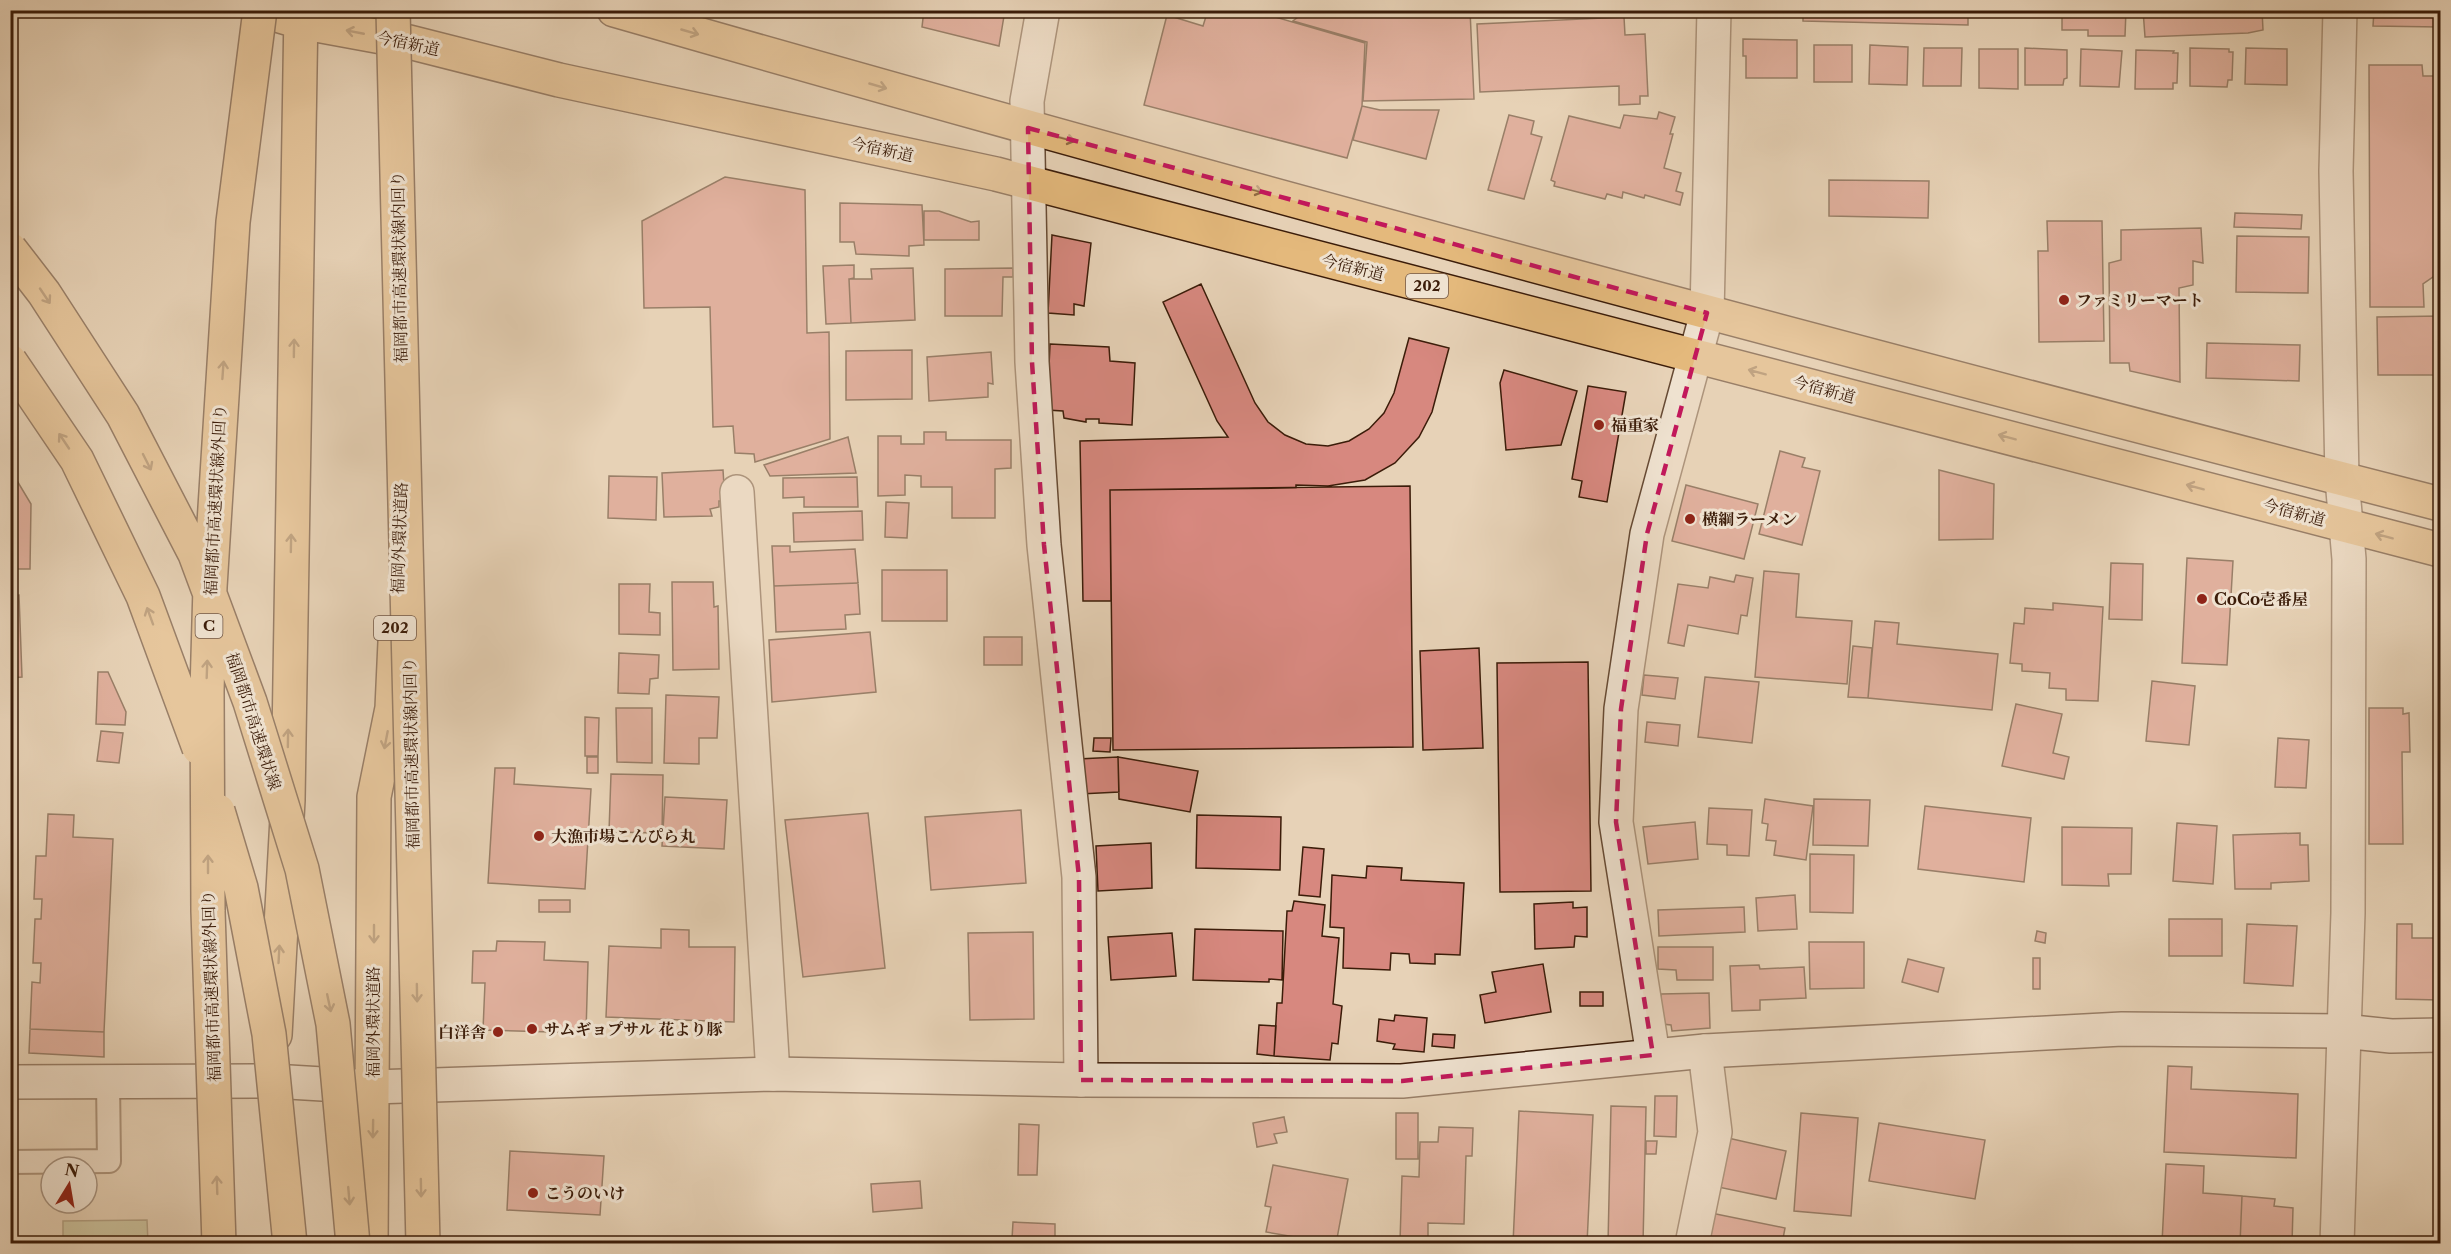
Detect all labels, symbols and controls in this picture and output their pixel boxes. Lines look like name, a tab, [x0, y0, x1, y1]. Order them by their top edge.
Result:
one-way arrow	[345, 26, 365, 37]
street label: 今宿新道	[375, 27, 441, 59]
one-way arrow	[681, 27, 700, 38]
one-way arrow	[868, 81, 887, 92]
street label: 今宿新道	[849, 133, 915, 165]
one-way arrow	[1056, 133, 1075, 145]
street label: 福岡都市高速環状線内回り	[387, 171, 411, 363]
one-way arrow	[1244, 184, 1263, 196]
street label: 今宿新道	[1320, 250, 1386, 284]
road number: 202	[1406, 274, 1448, 298]
one-way arrow	[39, 287, 51, 303]
place label: ファミリーマート	[2076, 290, 2204, 310]
marker: ファミリーマート	[2057, 293, 2071, 307]
one-way arrow	[288, 339, 300, 359]
one-way arrow	[218, 360, 229, 380]
one-way arrow	[1748, 365, 1767, 377]
street label: 今宿新道	[1790, 371, 1858, 407]
street label: 福岡都市高速環状線外回り	[200, 404, 230, 596]
place label: 福重家	[1610, 415, 1659, 435]
marker: 福重家	[1592, 418, 1606, 432]
one-way arrow	[1997, 431, 2016, 442]
one-way arrow	[58, 433, 70, 450]
one-way arrow	[142, 452, 153, 470]
one-way arrow	[2186, 480, 2205, 492]
street label: 福岡外環状道路	[387, 482, 411, 594]
street label: 今宿新道	[2260, 494, 2328, 530]
place label: 横綱ラーメン	[1702, 509, 1797, 529]
marker: 横綱ラーメン	[1683, 512, 1697, 526]
one-way arrow	[2375, 529, 2394, 541]
one-way arrow	[285, 534, 297, 554]
place label: CoCo壱番屋	[2214, 589, 2308, 609]
marker: CoCo壱番屋	[2195, 592, 2209, 606]
one-way arrow	[144, 607, 155, 626]
road number: C	[196, 614, 222, 638]
road number: 202	[374, 616, 416, 640]
street label: 福岡都市高速環状線	[222, 649, 286, 793]
street label: 福岡都市高速環状線内回り	[399, 657, 423, 849]
one-way arrow	[202, 660, 213, 680]
one-way arrow	[283, 729, 294, 749]
one-way arrow	[379, 730, 391, 749]
place label: 大漁市場こんぴら丸	[551, 826, 695, 846]
marker: 大漁市場こんぴら丸	[532, 829, 546, 843]
one-way arrow	[202, 855, 214, 875]
street label: 福岡都市高速環状線外回り	[198, 890, 224, 1082]
one-way arrow	[368, 923, 380, 943]
one-way arrow	[274, 945, 285, 965]
street label: 福岡外環状道路	[363, 966, 383, 1078]
one-way arrow	[411, 982, 422, 1002]
one-way arrow	[324, 992, 335, 1012]
place label: サムギョプサル 花より豚	[544, 1019, 722, 1039]
place label: 白洋舎	[438, 1022, 486, 1042]
marker: サムギョプサル 花より豚	[525, 1022, 539, 1036]
marker: 白洋舎	[491, 1025, 505, 1039]
one-way arrow	[367, 1118, 378, 1138]
north arrow	[39, 1155, 99, 1215]
text: N	[63, 1159, 81, 1181]
one-way arrow	[211, 1176, 223, 1196]
one-way arrow	[416, 1177, 427, 1197]
place label: こうのいけ	[545, 1183, 625, 1203]
one-way arrow	[344, 1186, 355, 1206]
marker: こうのいけ	[526, 1186, 540, 1200]

